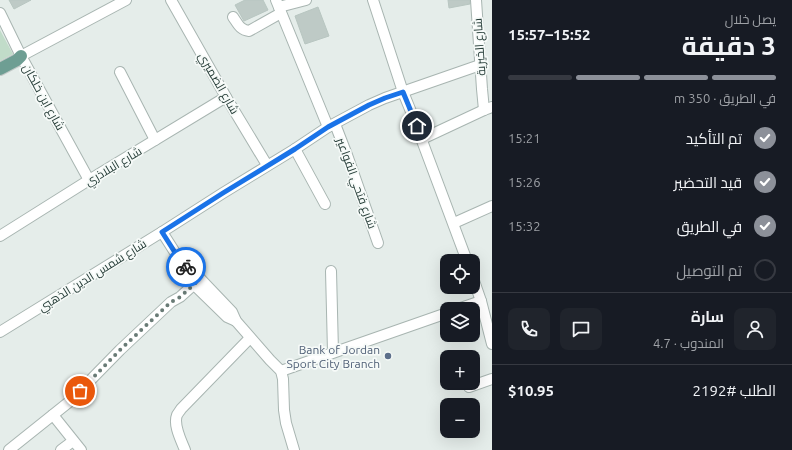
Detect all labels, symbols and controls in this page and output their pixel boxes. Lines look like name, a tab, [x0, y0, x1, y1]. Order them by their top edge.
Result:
text: يصل خلال	[725, 12, 776, 26]
street label: شارع الخيرية	[470, 17, 490, 76]
text: 15:52–15:57	[508, 26, 591, 43]
text: 3 دقيقة	[682, 31, 776, 60]
street label: شارع الضميري	[193, 50, 242, 118]
street label: شارع ابن خلكان	[19, 62, 67, 133]
text: في الطريق · 350 m	[674, 91, 776, 105]
pin	[400, 109, 434, 143]
icon: home	[406, 115, 428, 137]
icon: check	[754, 127, 776, 149]
text: تم التأكيد	[686, 130, 742, 147]
text: 15:21	[508, 131, 541, 145]
street label: شارع فتحي الفواعير	[330, 135, 380, 232]
street label: شارع البلاذري	[82, 144, 146, 191]
icon: check	[754, 171, 776, 193]
text: قيد التحضير	[674, 174, 742, 191]
text: 15:26	[508, 175, 541, 189]
icon: check	[754, 215, 776, 237]
text: في الطريق	[677, 218, 742, 235]
text: 15:32	[508, 219, 541, 233]
street label: شارع شمس الدين الذهبي	[36, 236, 151, 317]
courier	[166, 247, 206, 287]
map controls	[440, 254, 480, 438]
button: locate	[440, 254, 480, 294]
icon: bike	[175, 256, 197, 278]
text: تم التوصيل	[676, 262, 742, 279]
button: layers	[440, 302, 480, 342]
button: phone	[508, 308, 550, 350]
button: chat	[560, 308, 602, 350]
text: سارة	[691, 308, 724, 325]
button: person	[734, 308, 776, 350]
text: المندوب · 4.7	[653, 336, 724, 350]
place label: Bank of Jordan Sport City Branch	[287, 343, 380, 370]
button: +	[440, 350, 480, 390]
marker: Bank of Jordan Sport City Branch	[383, 351, 393, 361]
pin	[63, 374, 97, 408]
icon: bag	[69, 380, 91, 402]
text: $10.95	[508, 382, 554, 399]
text: الطلب #2192	[693, 382, 776, 399]
button: −	[440, 398, 480, 438]

